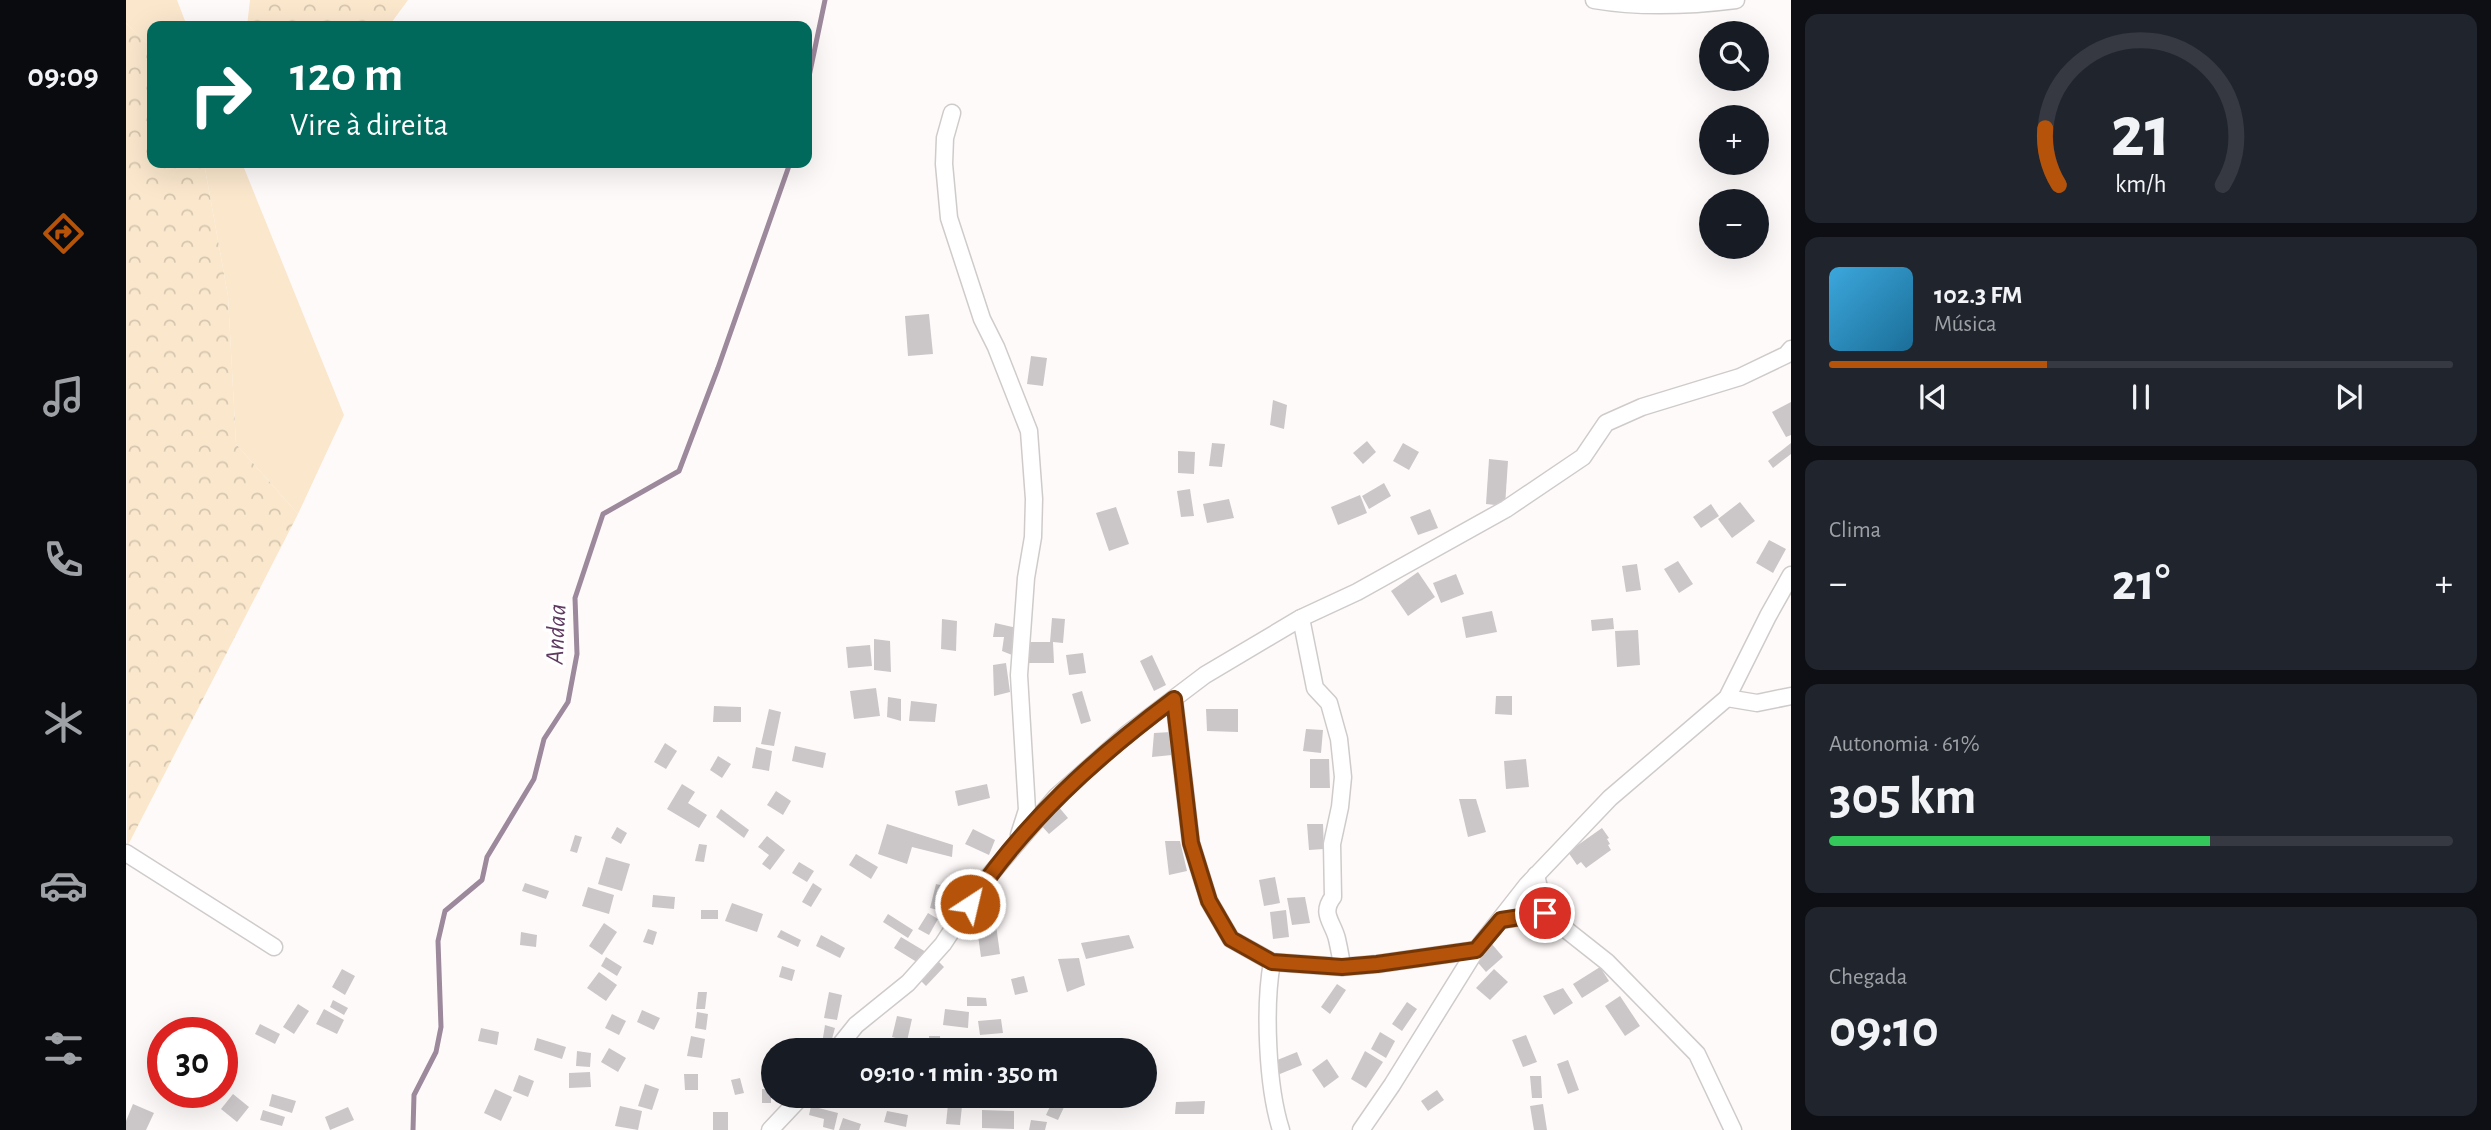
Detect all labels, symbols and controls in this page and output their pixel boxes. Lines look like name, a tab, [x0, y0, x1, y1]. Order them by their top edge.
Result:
map controls	[1699, 21, 1769, 259]
button: search	[1699, 21, 1769, 91]
icon: right	[175, 49, 266, 140]
text: 120 m	[290, 51, 403, 100]
text: 09:09	[27, 60, 99, 92]
text: 21	[2111, 97, 2171, 170]
button: +	[1699, 105, 1769, 175]
text: Vire à direita	[290, 109, 448, 141]
text: km/h	[2115, 171, 2167, 196]
button: −	[1699, 189, 1769, 259]
icon: directions	[39, 209, 88, 258]
text: 102.3 FM	[1934, 282, 2023, 308]
text: Música	[1934, 313, 1997, 336]
icon: music	[39, 372, 88, 421]
icon: previous	[1914, 378, 1952, 416]
icon: pause	[2122, 378, 2160, 416]
icon: next	[2330, 378, 2368, 416]
text: Clima	[1829, 519, 1881, 542]
icon: phone	[39, 535, 88, 584]
text: 21°	[2112, 557, 2170, 609]
text: −	[1829, 565, 1847, 603]
text: +	[2435, 565, 2453, 603]
water label: Andaa	[541, 603, 571, 666]
icon: climate	[39, 698, 88, 747]
text: Autonomia · 61%	[1829, 733, 1980, 756]
text: 305 km	[1829, 771, 1977, 823]
icon: car	[39, 861, 88, 910]
position arrow	[933, 867, 1007, 941]
pin	[1515, 883, 1575, 943]
icon: arrive	[1526, 894, 1564, 932]
text: Chegada	[1829, 966, 1907, 989]
text: 09:10	[1829, 1004, 1939, 1056]
speed limit sign: 30	[147, 1017, 238, 1108]
icon: filters	[39, 1024, 88, 1073]
text: 09:10 · 1 min · 350 m	[860, 1060, 1058, 1086]

